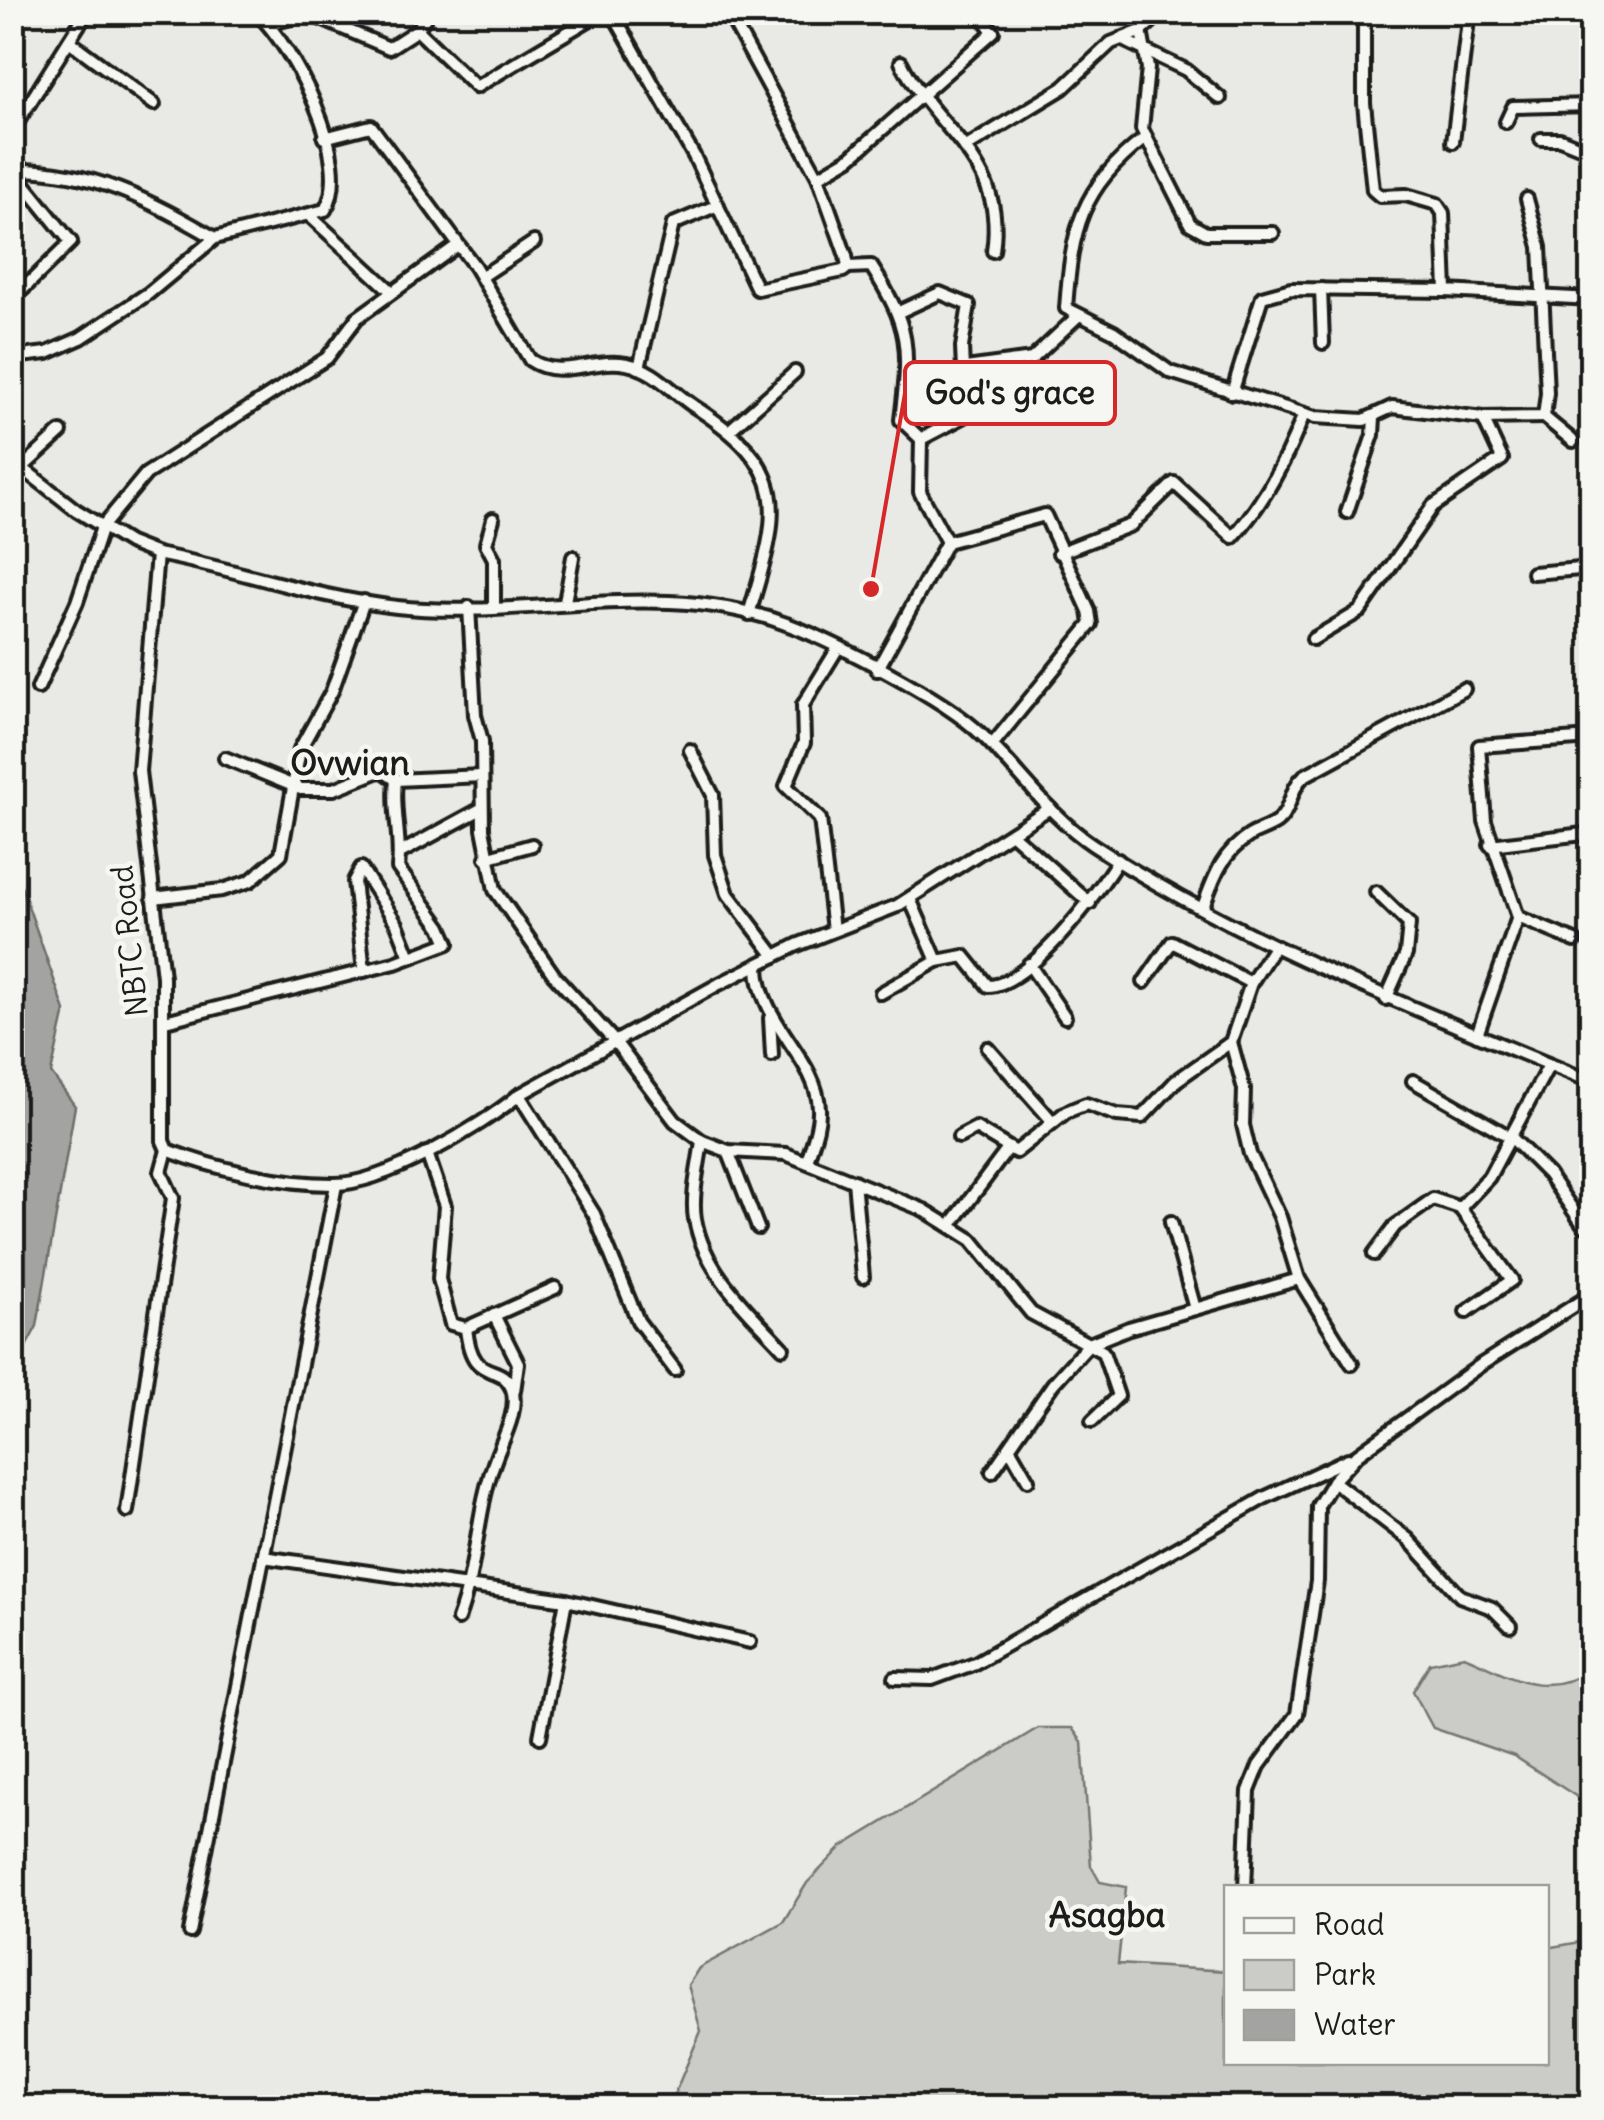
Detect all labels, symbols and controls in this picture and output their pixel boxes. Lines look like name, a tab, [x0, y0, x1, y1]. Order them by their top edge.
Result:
callout: God's grace	[905, 362, 1115, 424]
text: God's grace	[925, 372, 1095, 413]
district label: Ovwian	[290, 740, 410, 784]
street label: NBTC Road	[102, 864, 156, 1018]
legend	[1224, 1885, 1549, 2065]
district label: Asagba	[1048, 1892, 1166, 1936]
text: Road	[1314, 1905, 1384, 1943]
text: Park	[1314, 1955, 1376, 1993]
text: Water	[1314, 2005, 1396, 2043]

